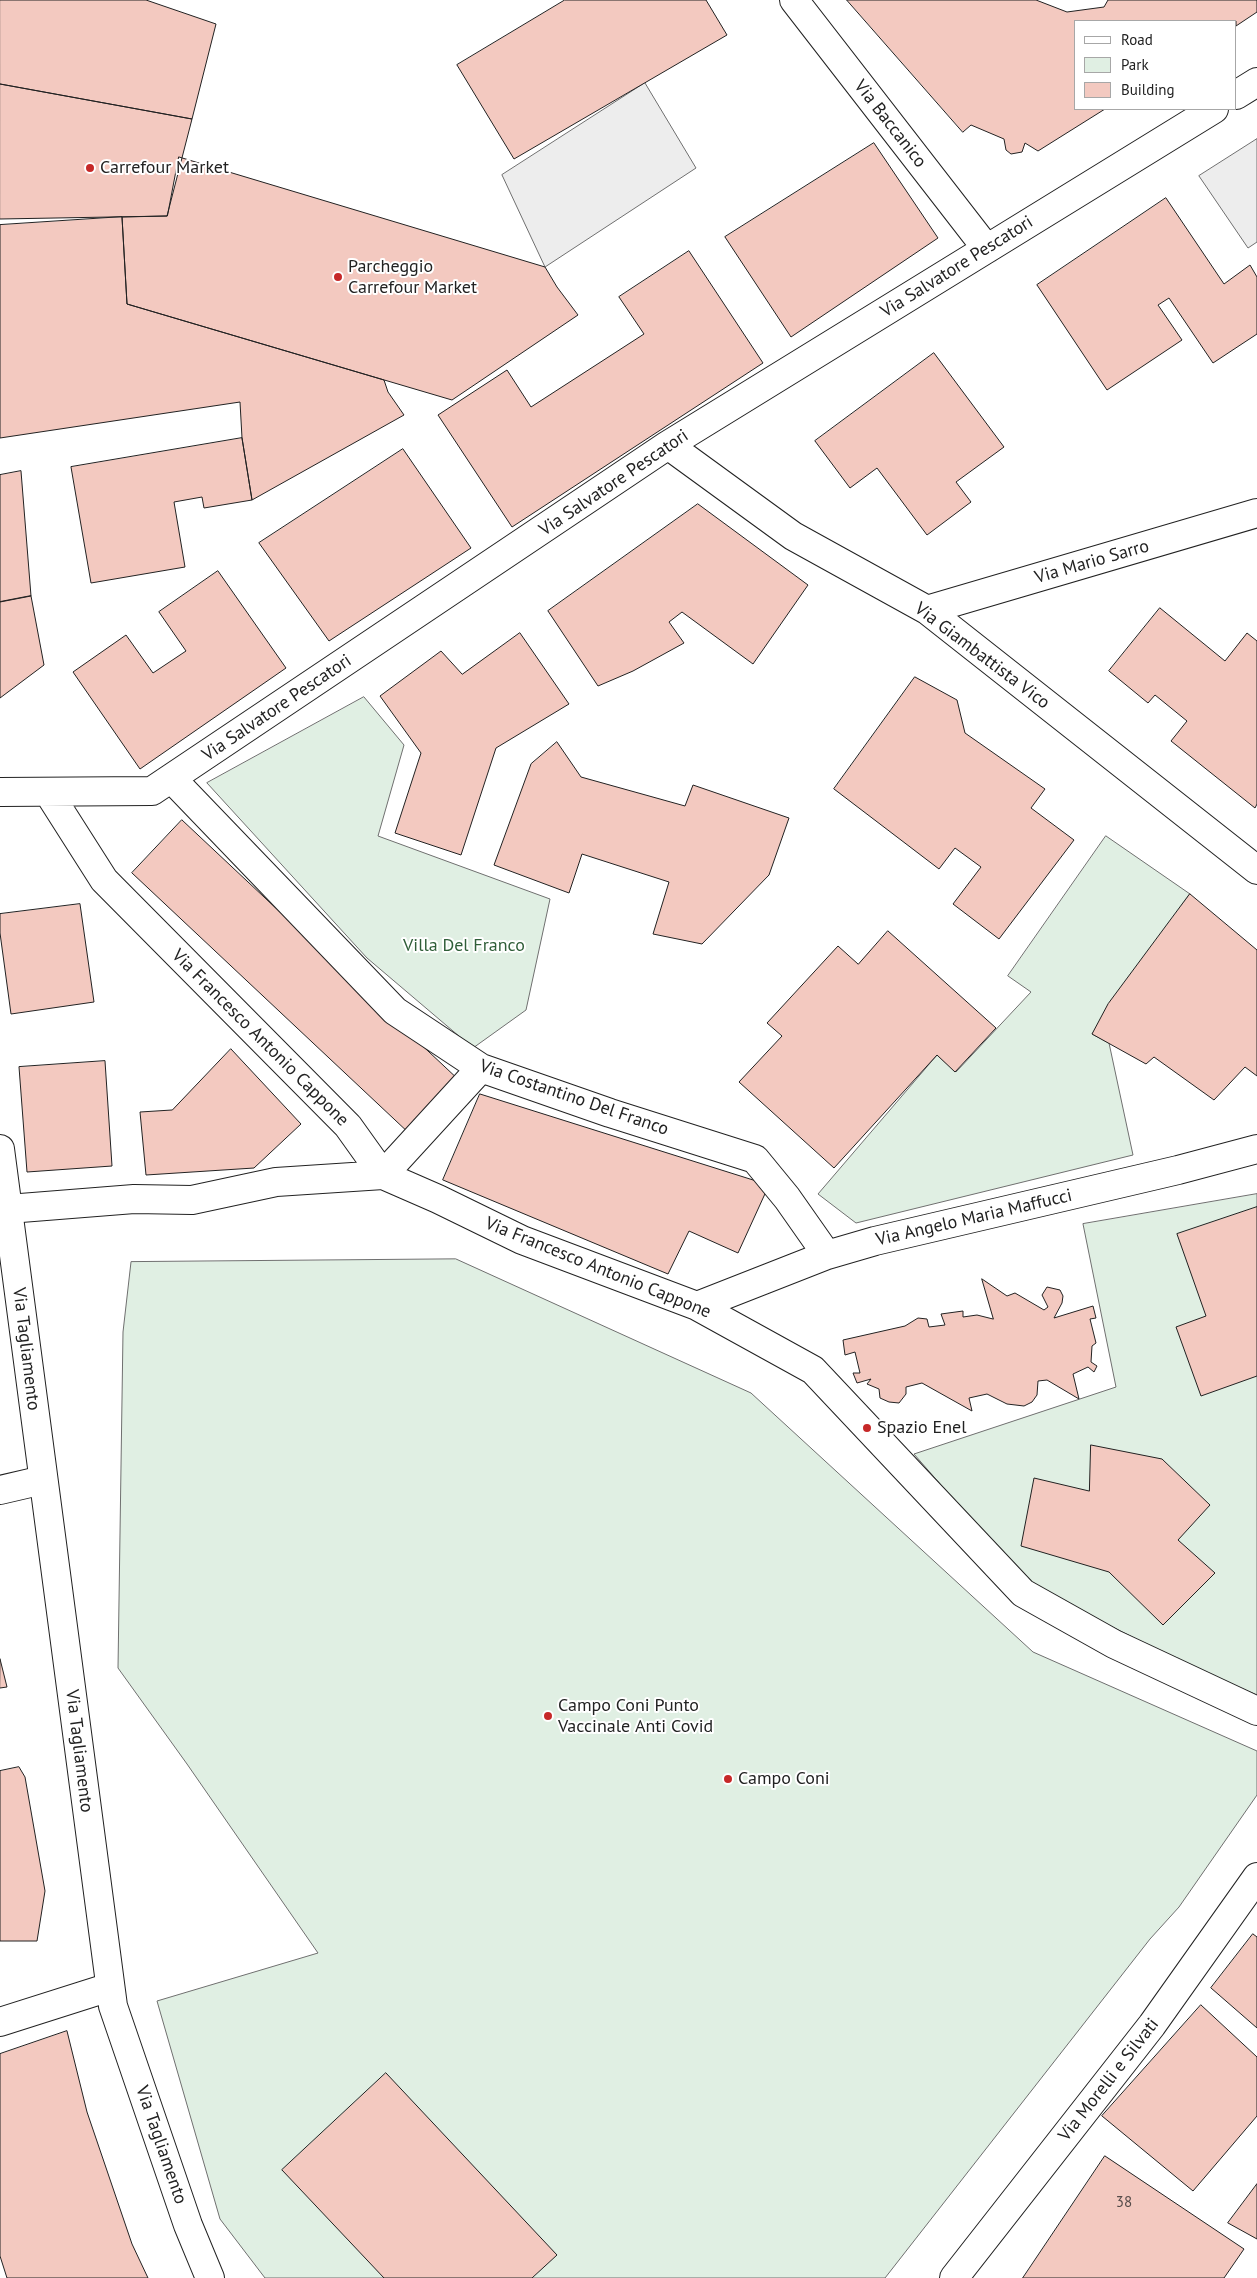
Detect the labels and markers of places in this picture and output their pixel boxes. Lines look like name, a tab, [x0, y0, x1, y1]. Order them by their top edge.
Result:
place label: Carrefour Market	[100, 157, 229, 179]
marker: Carrefour Market	[84, 162, 96, 174]
place label: Parcheggio Carrefour Market	[348, 256, 477, 298]
marker: Parcheggio Carrefour Market	[332, 271, 344, 283]
place label: Spazio Enel	[877, 1417, 966, 1439]
marker: Spazio Enel	[861, 1422, 873, 1434]
place label: Campo Coni Punto Vaccinale Anti Covid	[558, 1695, 713, 1738]
marker: Campo Coni Punto Vaccinale Anti Covid	[542, 1710, 554, 1722]
place label: Campo Coni	[738, 1768, 830, 1790]
marker: Campo Coni	[722, 1773, 734, 1785]

